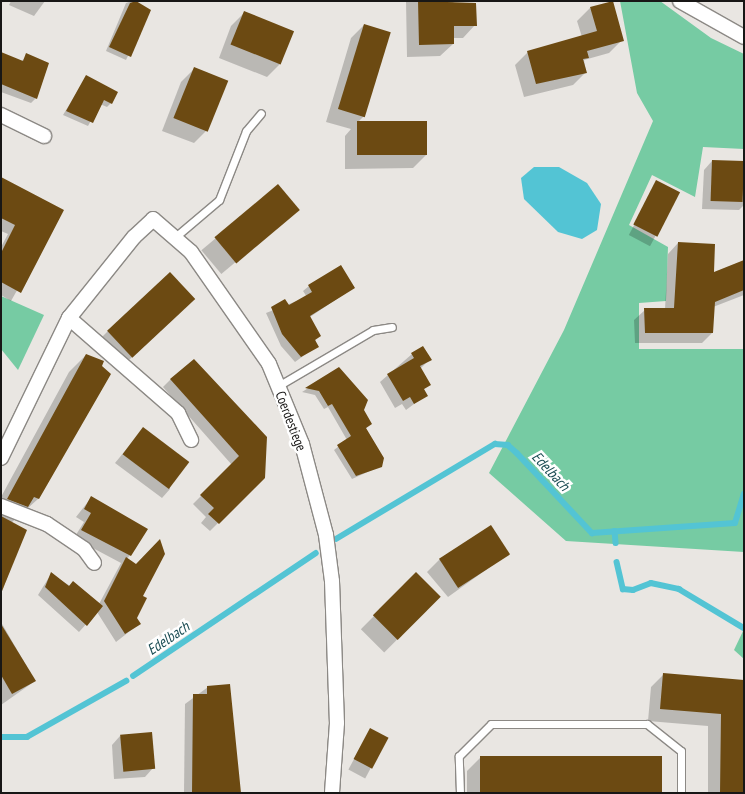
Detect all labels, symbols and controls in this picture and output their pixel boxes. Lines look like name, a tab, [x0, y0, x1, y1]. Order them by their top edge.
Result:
street label: Coerdestiege	[272, 389, 310, 453]
water label: Edelbach	[528, 448, 574, 494]
water label: Edelbach	[143, 617, 193, 659]

